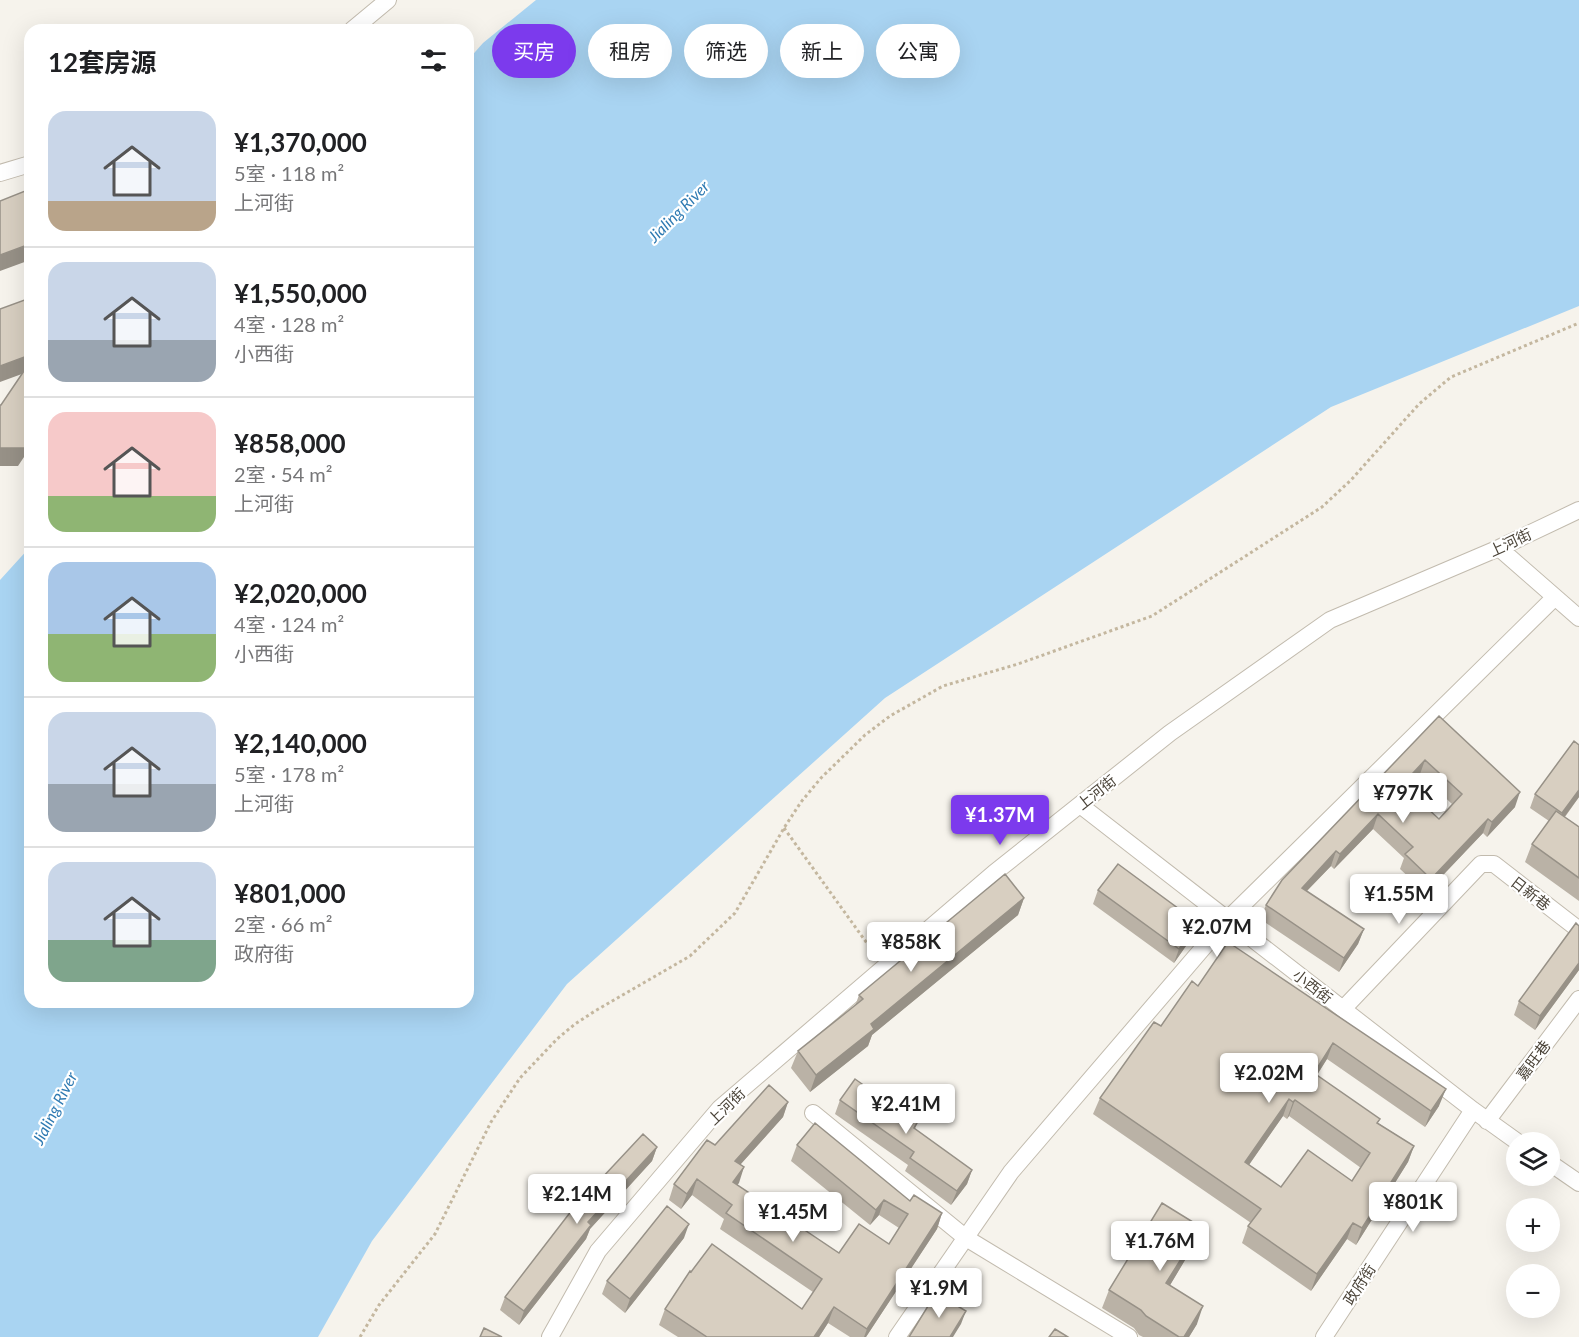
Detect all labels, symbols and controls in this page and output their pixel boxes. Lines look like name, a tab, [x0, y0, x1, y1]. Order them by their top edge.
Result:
chip: 买房	[492, 24, 576, 78]
chip: 租房	[588, 24, 672, 78]
chip: 筛选	[684, 24, 768, 78]
chip: 新上	[780, 24, 864, 78]
chip: 公寓	[876, 24, 960, 78]
icon: filters	[417, 44, 450, 77]
text: 12套房源	[48, 46, 156, 78]
text: ¥1,370,000	[234, 126, 367, 158]
icon: home	[96, 135, 168, 207]
text: 5室 · 118 m²	[234, 161, 344, 185]
water label: Jialing River	[643, 176, 713, 246]
text: 上河街	[234, 190, 294, 214]
text: ¥1,550,000	[234, 277, 367, 309]
icon: home	[96, 286, 168, 358]
text: 4室 · 128 m²	[234, 312, 344, 336]
text: 小西街	[234, 341, 294, 365]
text: ¥858,000	[234, 427, 346, 459]
icon: home	[96, 436, 168, 508]
text: 2室 · 54 m²	[234, 462, 333, 486]
text: 上河街	[234, 491, 294, 515]
street label: 上河街	[1486, 524, 1534, 560]
text: ¥2,020,000	[234, 577, 367, 609]
icon: home	[96, 586, 168, 658]
text: 4室 · 124 m²	[234, 612, 344, 636]
text: 小西街	[234, 641, 294, 665]
text: ¥2,140,000	[234, 727, 367, 759]
icon: home	[96, 736, 168, 808]
text: 5室 · 178 m²	[234, 762, 344, 786]
street label: 上河街	[1073, 771, 1119, 813]
pin: ¥797K	[1361, 773, 1445, 824]
text: ¥797K	[1373, 780, 1433, 804]
text: 上河街	[234, 791, 294, 815]
pin: ¥1.37M	[951, 795, 1049, 846]
text: ¥1.37M	[965, 802, 1035, 826]
street label: 日新巷	[1508, 872, 1554, 914]
pin: ¥1.55M	[1350, 874, 1448, 925]
text: ¥801,000	[234, 877, 346, 909]
text: ¥1.55M	[1364, 881, 1434, 905]
icon: home	[96, 886, 168, 958]
pin: ¥2.07M	[1168, 907, 1266, 958]
text: 2室 · 66 m²	[234, 912, 333, 936]
text: ¥2.07M	[1182, 914, 1252, 938]
pin: ¥858K	[869, 922, 953, 973]
text: ¥858K	[881, 929, 941, 953]
text: 政府街	[234, 941, 294, 965]
street label: 小西街	[1290, 965, 1336, 1007]
street label: 嘉旺巷	[1512, 1037, 1554, 1083]
pin: ¥2.02M	[1220, 1053, 1318, 1104]
text: ¥2.02M	[1234, 1060, 1304, 1084]
water label: Jialing River	[27, 1068, 81, 1148]
street label: 上河街	[704, 1084, 748, 1128]
pin: ¥2.41M	[857, 1084, 955, 1135]
text: ¥2.41M	[871, 1091, 941, 1115]
map controls	[1506, 1132, 1560, 1318]
button: layers	[1506, 1132, 1560, 1186]
pin: ¥2.14M	[528, 1174, 626, 1225]
text: ¥2.14M	[542, 1181, 612, 1205]
pin: ¥801K	[1371, 1182, 1455, 1233]
text: ¥801K	[1383, 1189, 1443, 1213]
pin: ¥1.45M	[744, 1192, 842, 1243]
button: +	[1506, 1198, 1560, 1252]
text: ¥1.45M	[758, 1199, 828, 1223]
pin: ¥1.76M	[1111, 1221, 1209, 1272]
text: ¥1.76M	[1125, 1228, 1195, 1252]
street label: 政府街	[1339, 1260, 1379, 1308]
button: −	[1506, 1264, 1560, 1318]
pin: ¥1.9M	[897, 1268, 981, 1319]
text: ¥1.9M	[910, 1275, 968, 1299]

